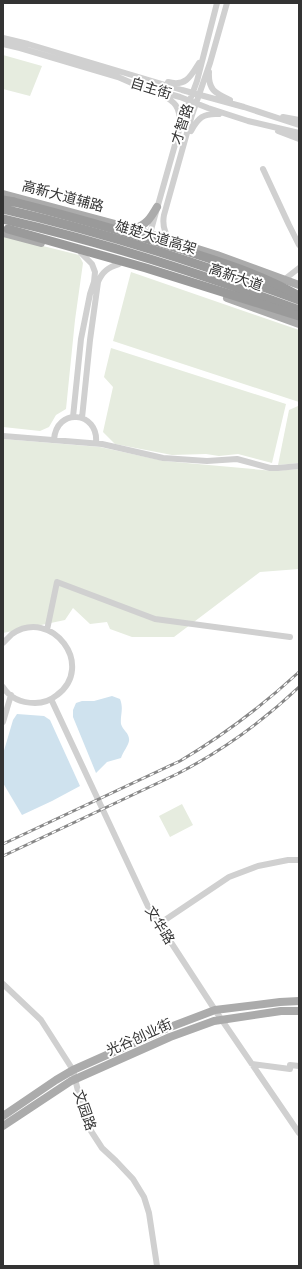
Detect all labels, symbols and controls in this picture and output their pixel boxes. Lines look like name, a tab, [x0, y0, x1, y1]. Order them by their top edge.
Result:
street label: 自主街	[128, 72, 174, 103]
street label: 才智路	[166, 101, 197, 147]
street label: 高新大道辅路	[20, 175, 106, 216]
street label: 雄楚大道高架	[113, 215, 199, 258]
street label: 高新大道	[207, 258, 266, 295]
street label: 文华路	[141, 902, 180, 948]
street label: 光谷创业街	[103, 1014, 175, 1059]
street label: 文园路	[70, 1087, 101, 1133]

